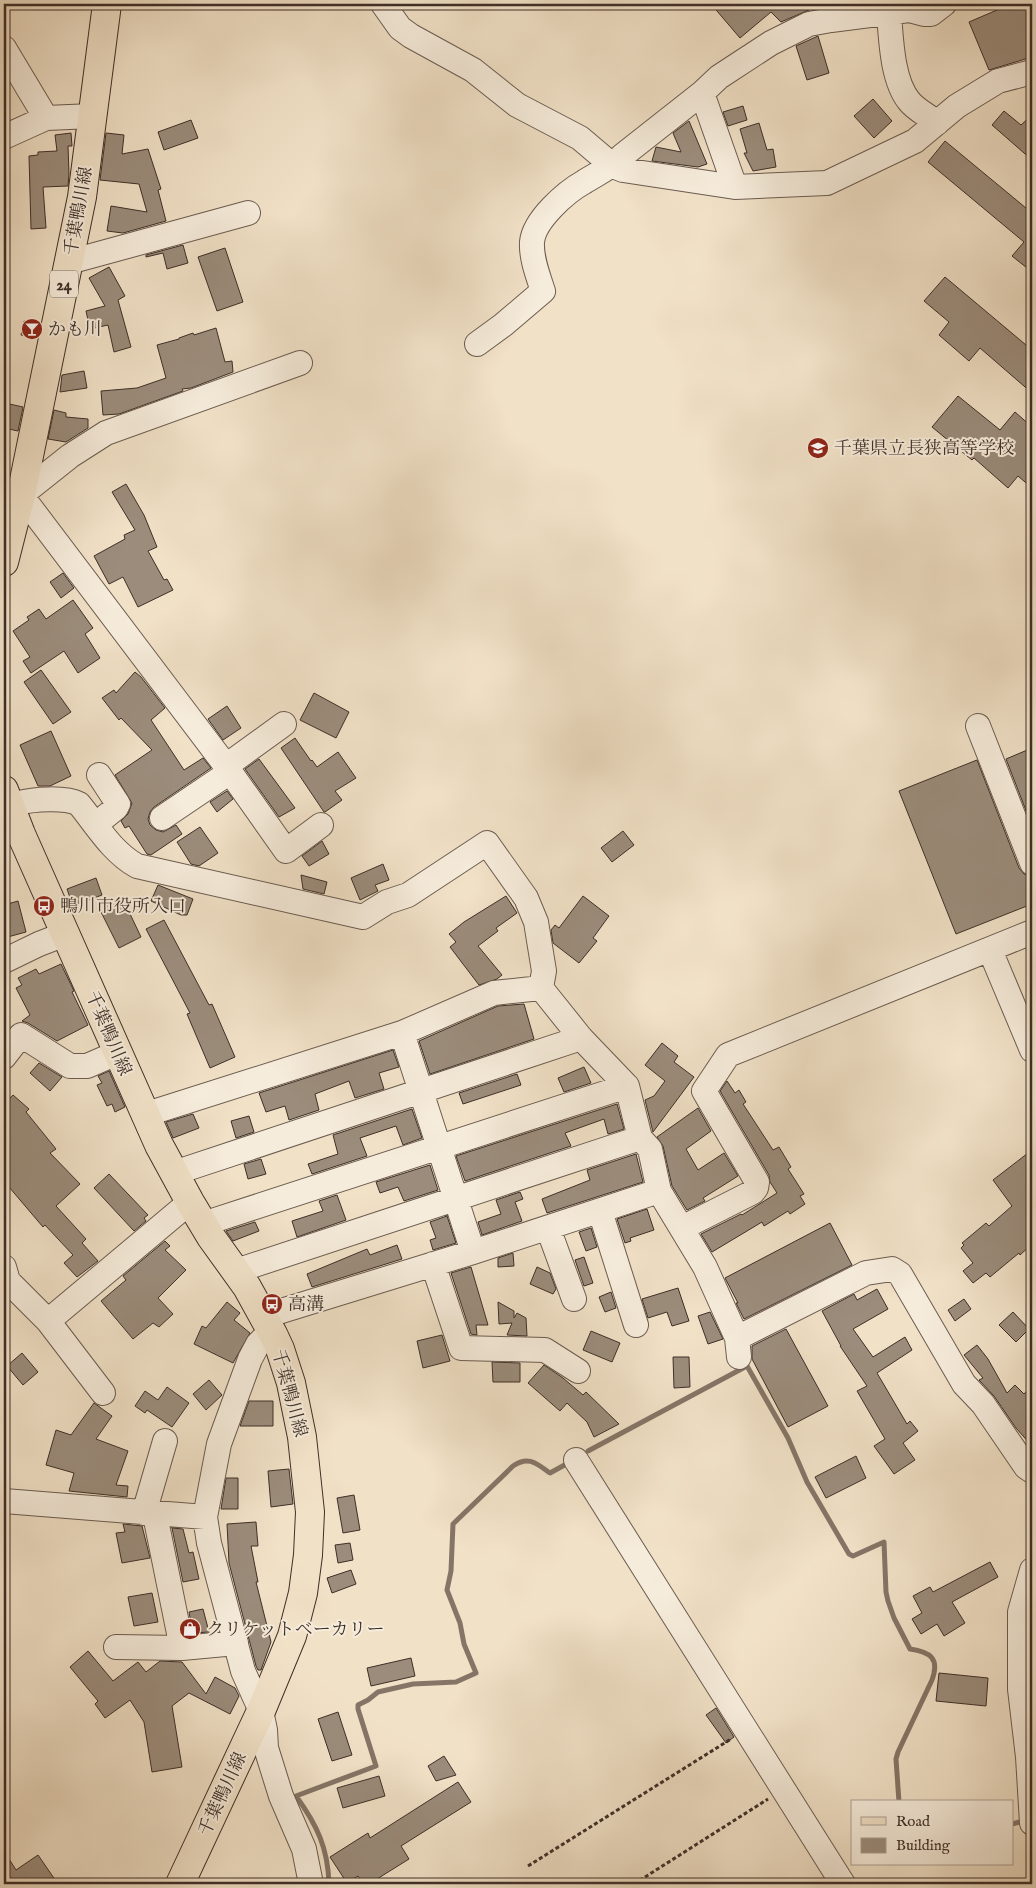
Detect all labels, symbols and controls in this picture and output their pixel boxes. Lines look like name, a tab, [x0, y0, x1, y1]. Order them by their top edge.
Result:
street label: 千葉鴨川線	[60, 165, 99, 258]
road number: 24	[50, 270, 78, 298]
bar icon: かも川	[20, 317, 44, 341]
place label: かも川	[48, 319, 102, 342]
school or university icon: 千葉県立長狭高等学校	[806, 436, 830, 460]
place label: 千葉県立長狭高等学校	[834, 438, 1014, 461]
bus stop icon: 鴨川市役所入口	[32, 894, 56, 918]
place label: 鴨川市役所入口	[60, 896, 186, 919]
street label: 千葉鴨川線	[79, 988, 136, 1080]
bus stop icon: 高溝	[260, 1292, 284, 1316]
place label: 高溝	[288, 1294, 324, 1317]
street label: 千葉鴨川線	[266, 1347, 311, 1440]
shop icon: クリケットベーカリー	[178, 1617, 202, 1641]
place label: クリケットベーカリー	[206, 1619, 384, 1642]
street label: 千葉鴨川線	[194, 1749, 253, 1840]
legend	[851, 1800, 1014, 1866]
text: Road	[896, 1812, 931, 1831]
text: Building	[896, 1836, 951, 1855]

